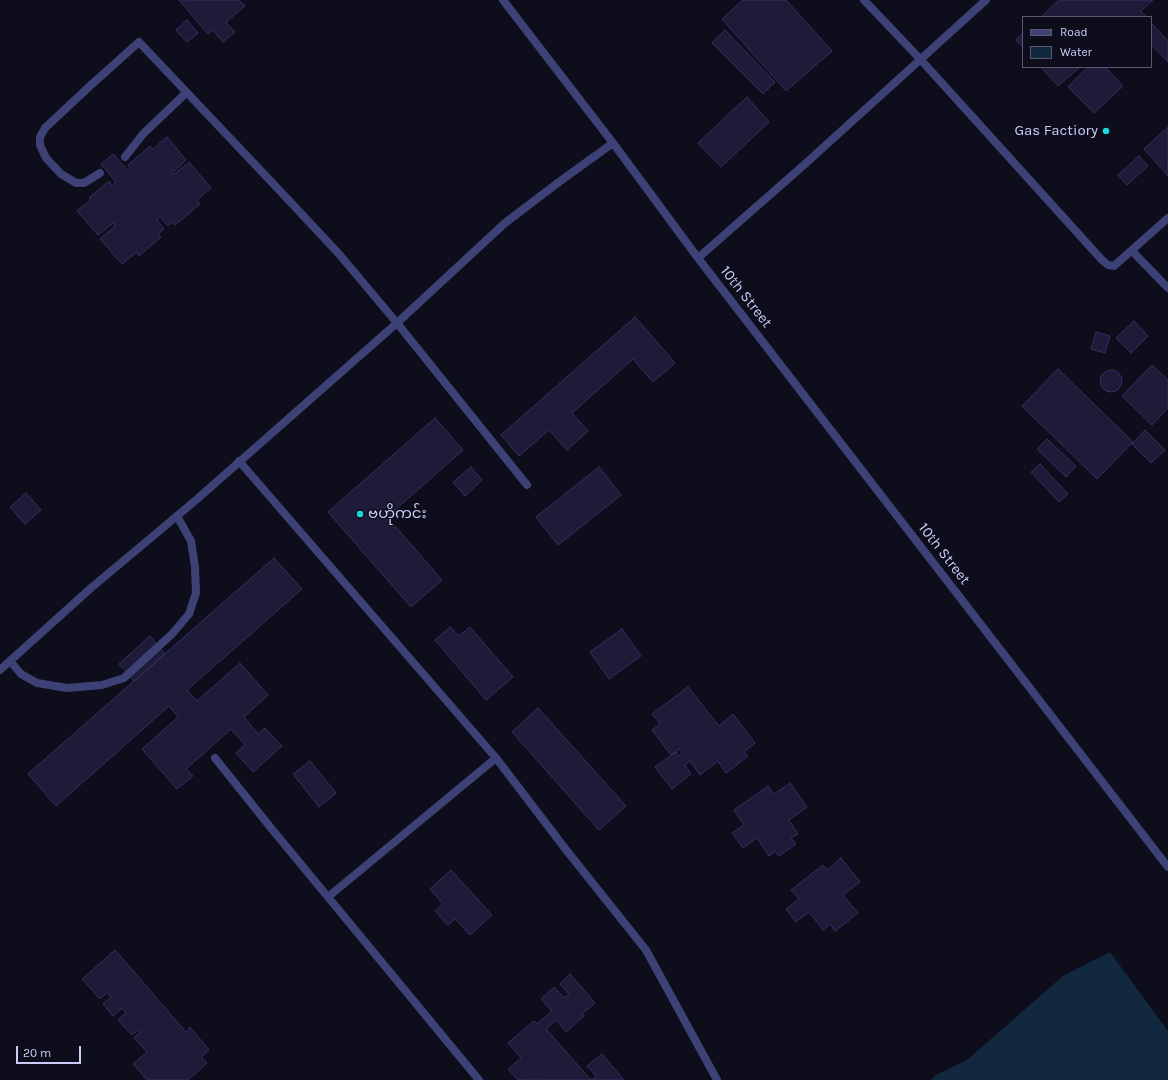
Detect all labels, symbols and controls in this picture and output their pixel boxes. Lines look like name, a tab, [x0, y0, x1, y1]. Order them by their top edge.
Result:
legend	[1022, 16, 1152, 68]
text: Road	[1060, 25, 1088, 39]
text: Water	[1060, 45, 1092, 59]
place label: Gas Factiory	[1014, 122, 1098, 140]
marker: Gas Factiory	[1101, 126, 1111, 136]
street label: 10th Street	[716, 263, 776, 331]
place label: ဗဟိုကင်း	[368, 505, 427, 523]
marker: ဗဟိုကင်း	[355, 509, 365, 519]
street label: 10th Street	[914, 520, 974, 588]
scale bar	[18, 1038, 83, 1064]
text: 20 m	[23, 1046, 51, 1060]

